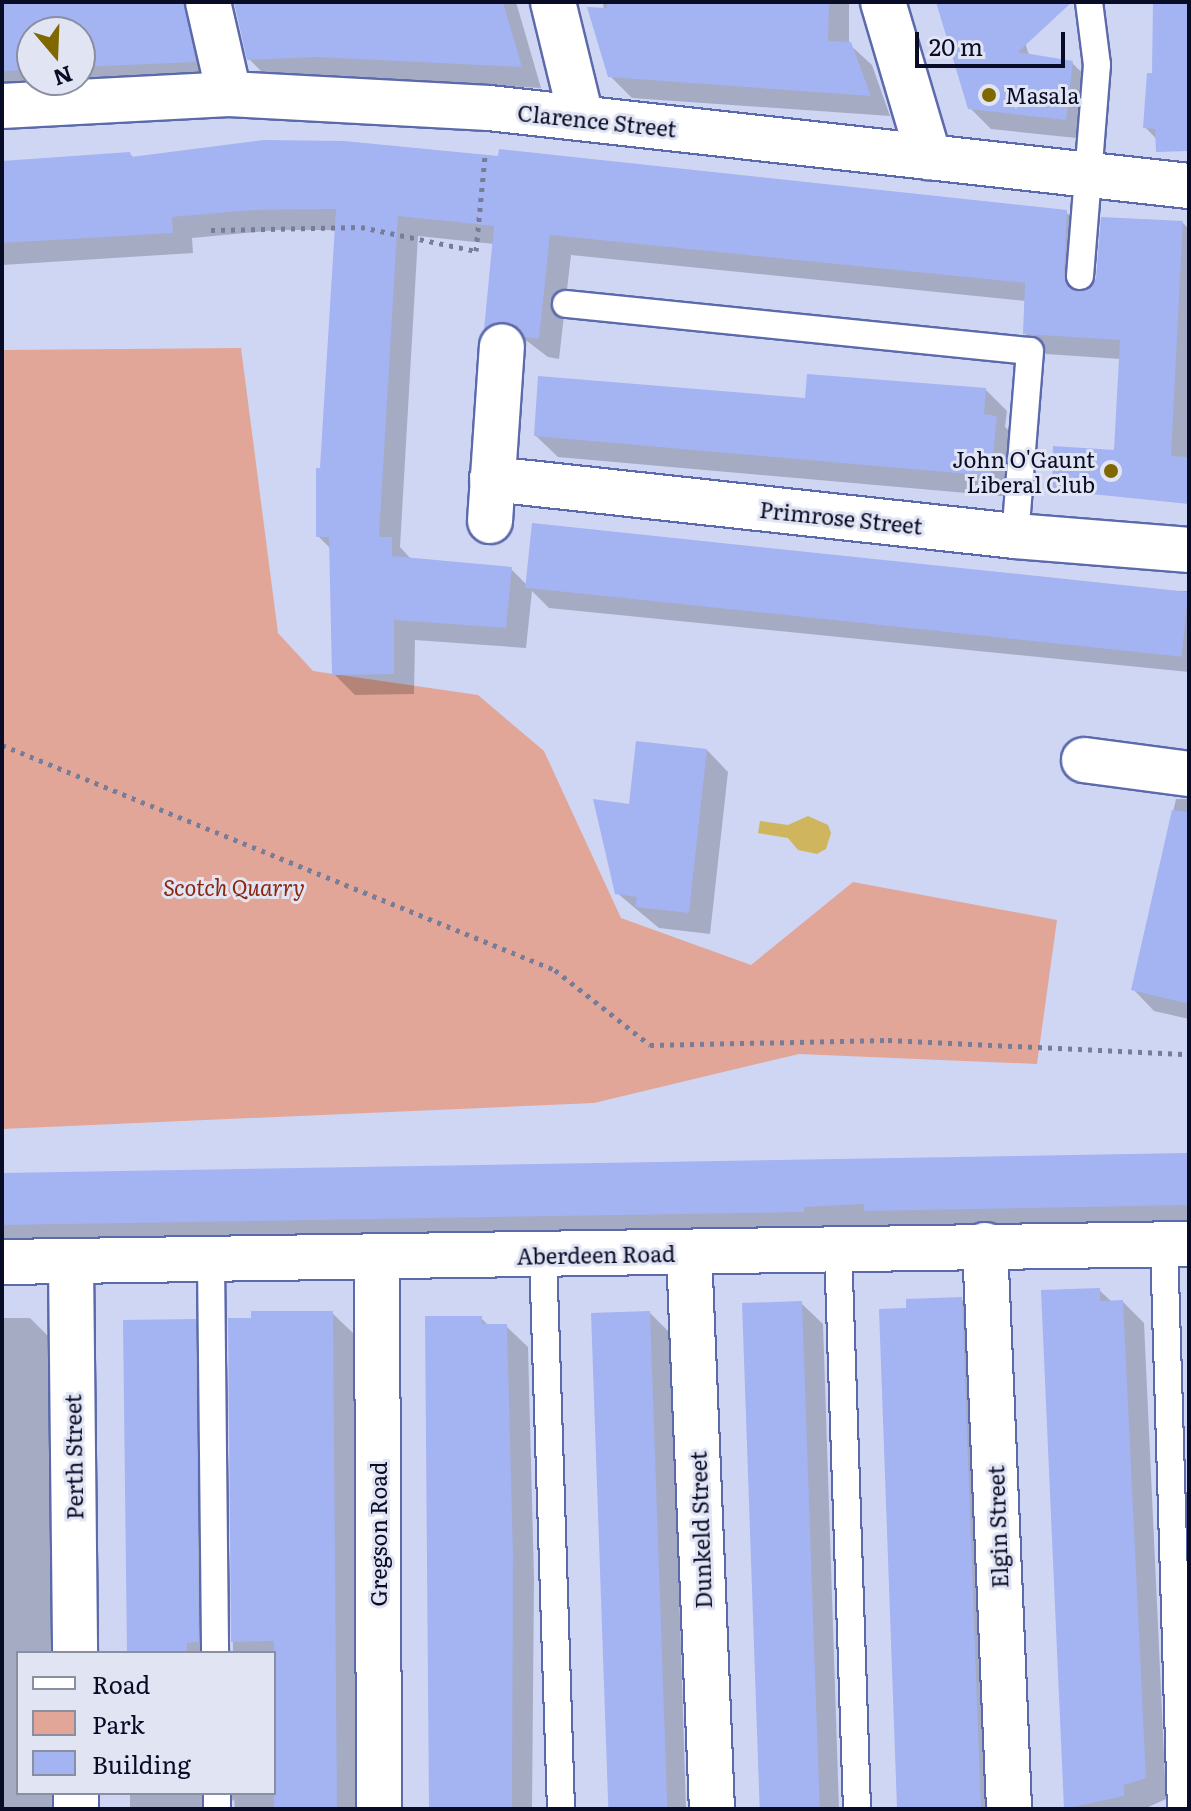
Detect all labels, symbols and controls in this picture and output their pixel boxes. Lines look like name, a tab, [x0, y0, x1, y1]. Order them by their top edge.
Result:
north arrow	[16, 16, 96, 96]
scale bar	[919, 16, 1069, 66]
text: 20 m	[929, 28, 983, 63]
text: N	[49, 59, 77, 96]
place label: Masala	[1005, 82, 1079, 108]
marker: Masala	[980, 86, 998, 104]
street label: Clarence Street	[516, 99, 678, 141]
place label: John O'Gaunt Liberal Club	[952, 445, 1095, 496]
marker: John O'Gaunt Liberal Club	[1102, 462, 1120, 480]
street label: Primrose Street	[758, 495, 924, 539]
park label: Scotch Quarry	[163, 874, 305, 900]
street label: Aberdeen Road	[516, 1239, 676, 1269]
street label: Perth Street	[59, 1394, 87, 1520]
street label: Dunkeld Street	[684, 1451, 716, 1609]
street label: Gregson Road	[365, 1462, 391, 1606]
street label: Elgin Street	[982, 1465, 1012, 1589]
legend	[16, 1651, 276, 1795]
text: Road	[92, 1666, 150, 1701]
text: Park	[92, 1706, 145, 1741]
text: Building	[92, 1746, 191, 1781]

